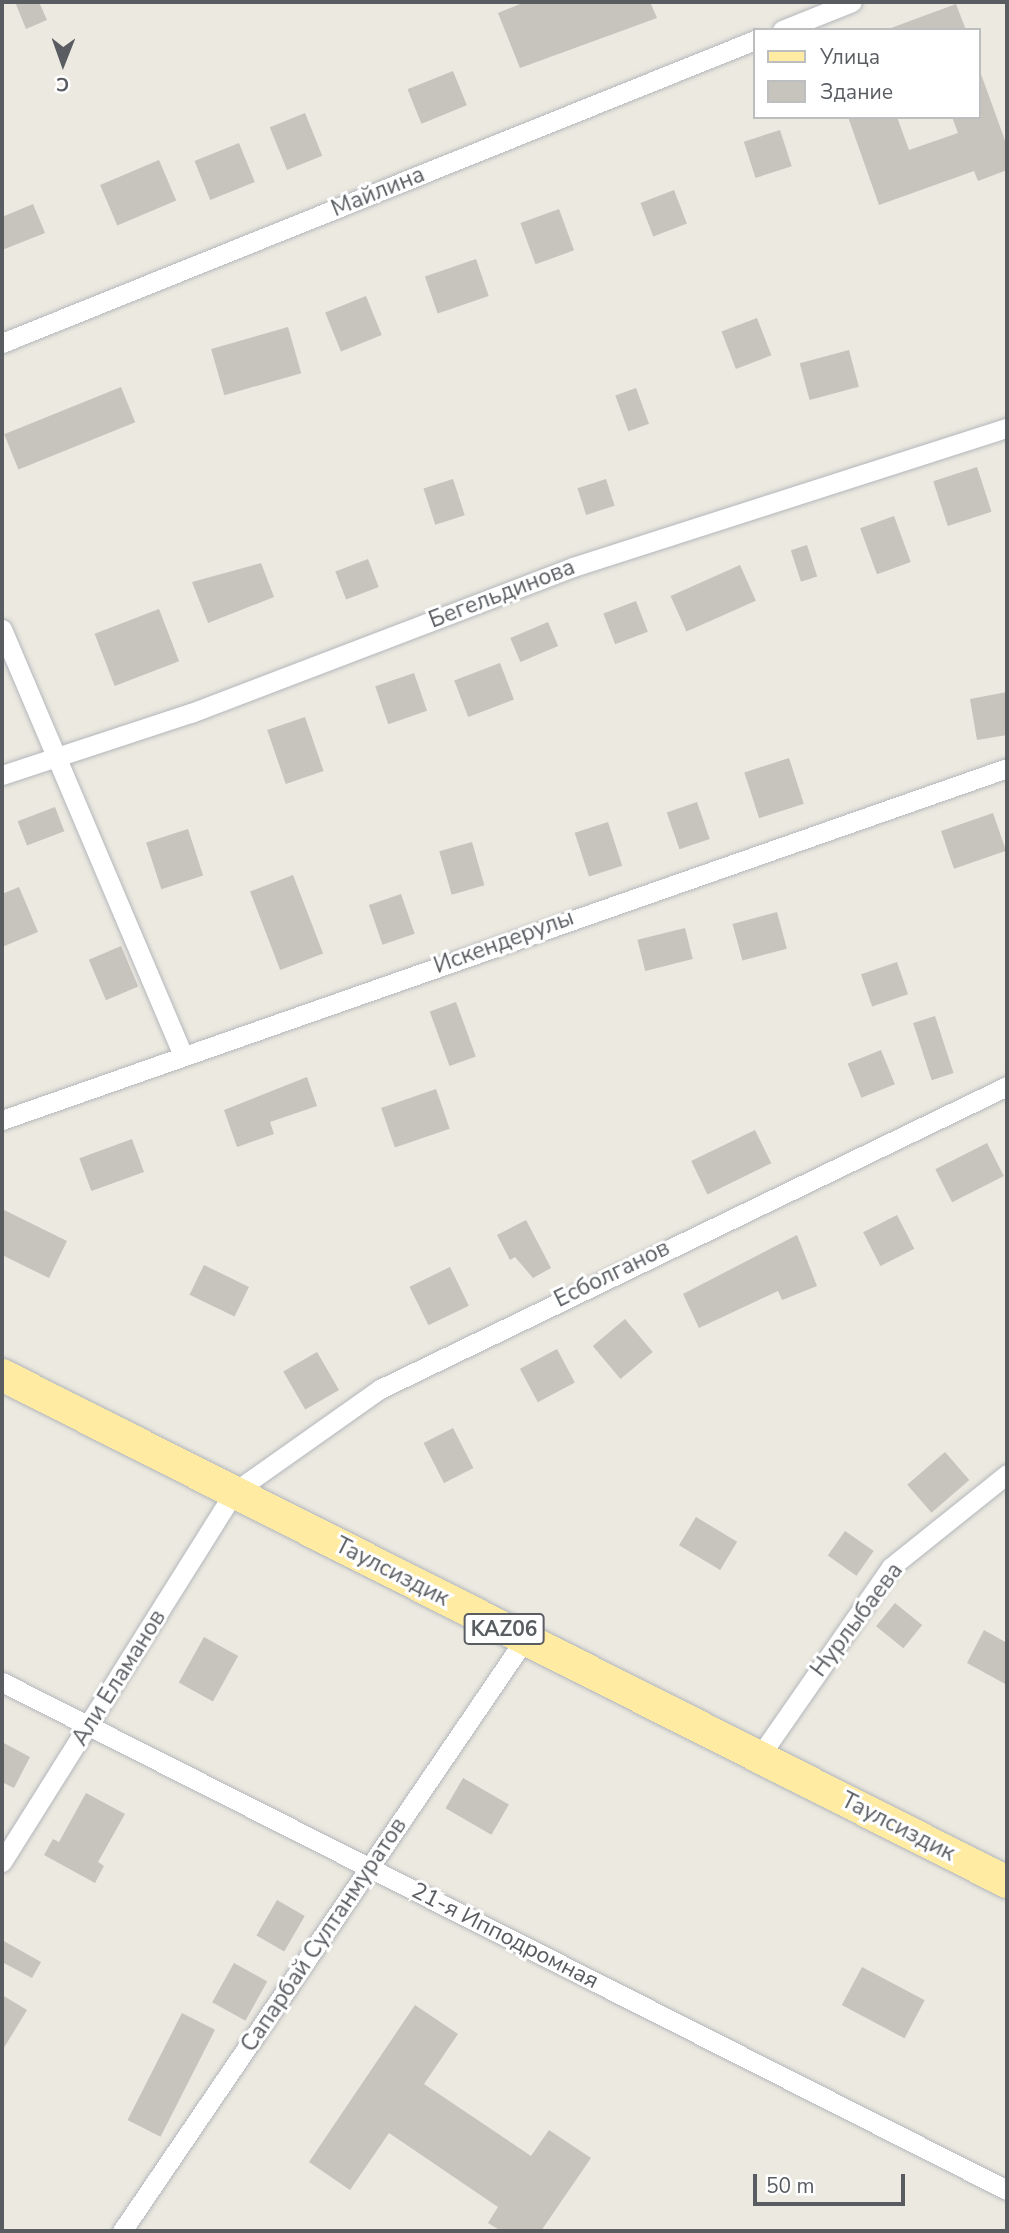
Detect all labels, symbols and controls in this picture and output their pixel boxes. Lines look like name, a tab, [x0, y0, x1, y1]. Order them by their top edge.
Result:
north arrow	[28, 28, 98, 98]
legend	[754, 28, 981, 119]
text: Улица	[820, 43, 880, 71]
text: С	[56, 71, 69, 97]
text: Здание	[820, 78, 893, 106]
street label: Майлина	[327, 161, 429, 223]
street label: Бегельдинова	[425, 553, 579, 635]
street label: Искендерулы	[430, 904, 578, 980]
street label: Есболганов	[550, 1234, 674, 1314]
street label: Таулсиздик	[330, 1532, 454, 1612]
street label: Нурлыбаева	[805, 1557, 909, 1683]
street label: Али Еламанов	[66, 1605, 172, 1751]
road number: KAZ06	[462, 1612, 546, 1646]
street label: Таулсиздик	[836, 1787, 960, 1867]
street label: Сапарбай Султанмуратов	[235, 1813, 413, 2057]
street label: 21-я Ипподромная	[407, 1877, 603, 1995]
scale bar	[757, 2160, 909, 2204]
text: 50 m	[766, 2172, 815, 2200]

